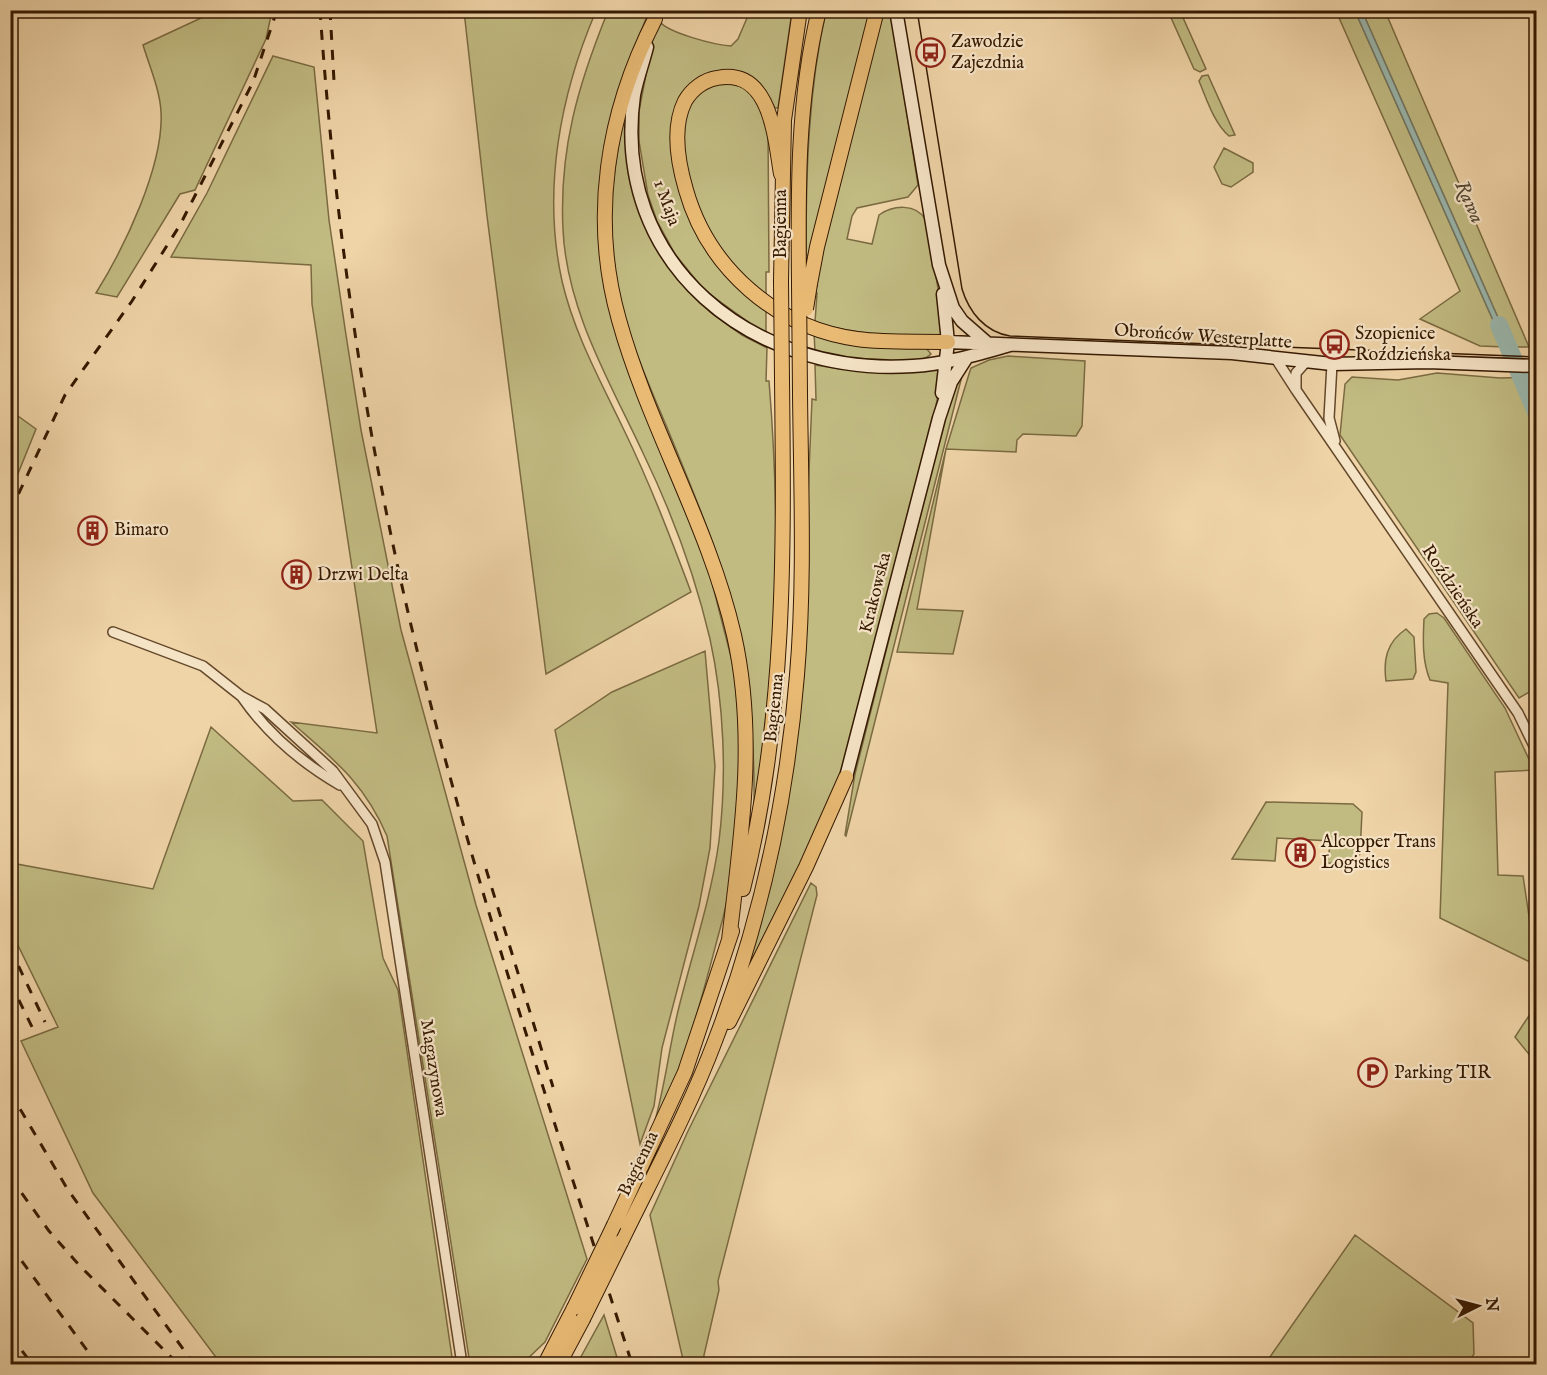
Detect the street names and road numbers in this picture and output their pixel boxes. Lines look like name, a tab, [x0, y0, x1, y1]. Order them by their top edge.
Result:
street label: 1 Maja	[647, 177, 685, 229]
street label: Bagienna	[770, 189, 793, 259]
street label: Obrońców Westerplatte	[1113, 319, 1293, 355]
street label: Roździeńska	[1416, 541, 1488, 633]
street label: Krakowska	[855, 550, 897, 636]
street label: Bagienna	[760, 672, 790, 744]
street label: Magazynowa	[414, 1018, 452, 1118]
street label: Bagienna	[613, 1128, 665, 1200]

